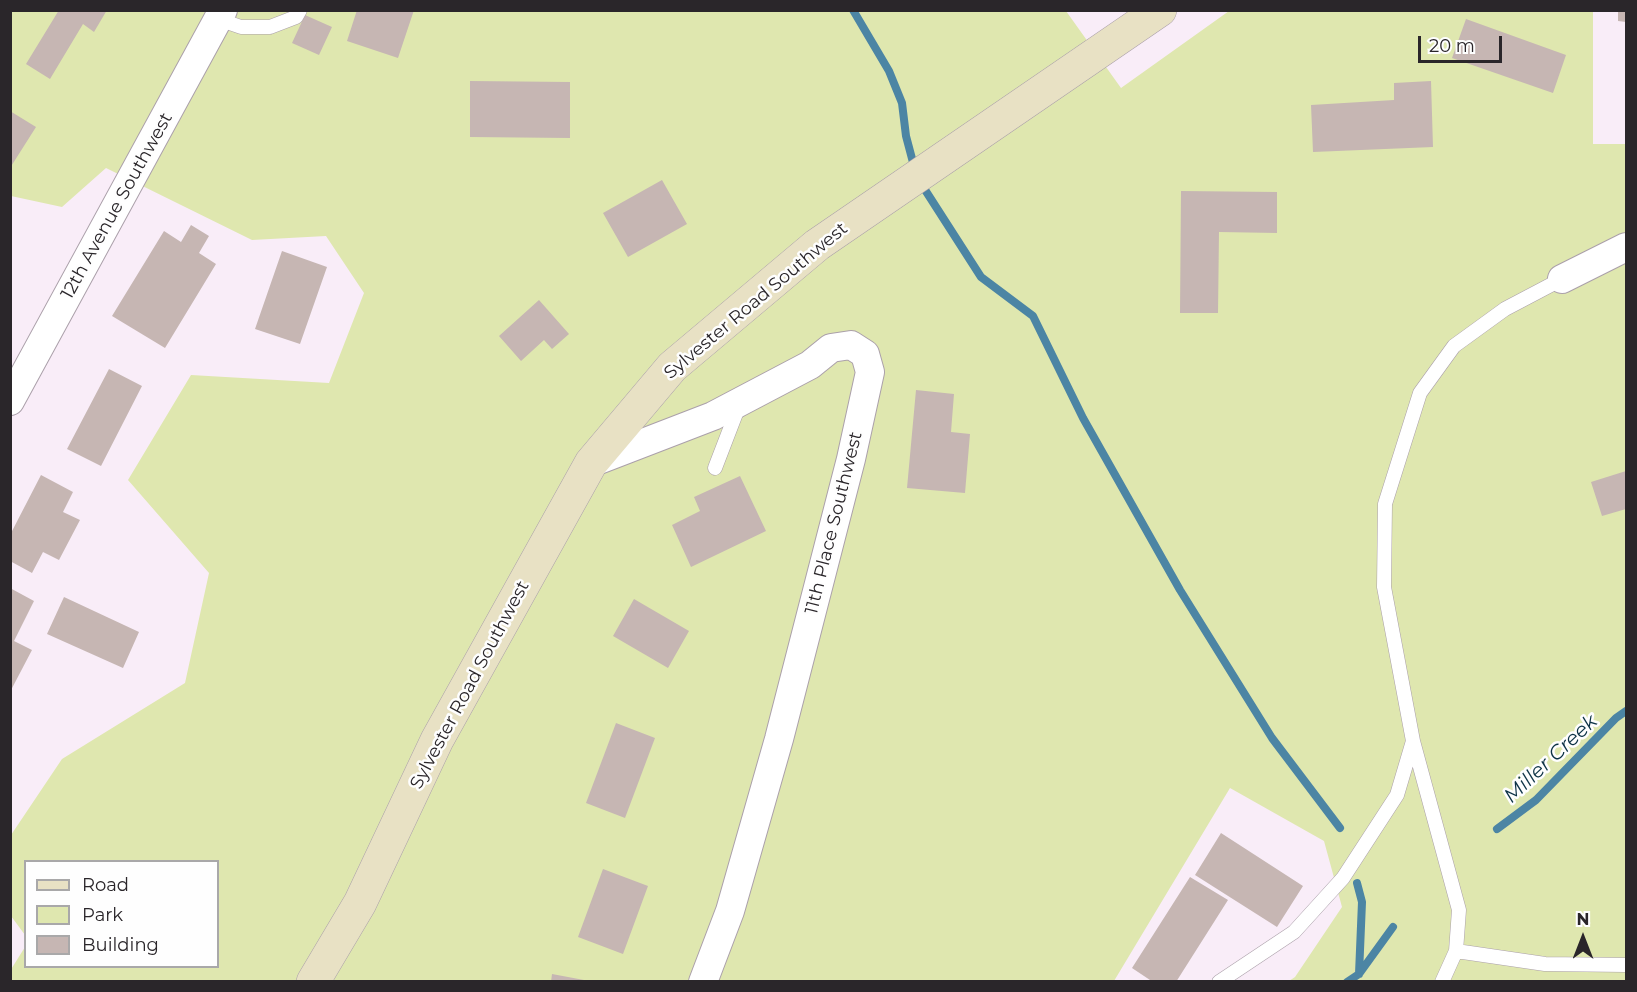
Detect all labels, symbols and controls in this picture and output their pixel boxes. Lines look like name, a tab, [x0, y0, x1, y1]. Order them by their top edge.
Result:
scale bar	[1421, 24, 1505, 62]
text: 20 m	[1429, 35, 1475, 57]
street label: 12th Avenue Southwest	[57, 109, 177, 303]
street label: Sylvester Road Southwest	[660, 218, 852, 384]
street label: 11th Place Southwest	[801, 429, 867, 617]
street label: Sylvester Road Southwest	[406, 577, 534, 793]
water label: Miller Creek	[1499, 710, 1603, 808]
legend	[24, 860, 219, 968]
text: Road	[82, 874, 129, 896]
text: Park	[82, 904, 123, 926]
north arrow	[1553, 908, 1613, 968]
text: N	[1577, 910, 1589, 929]
text: Building	[82, 934, 159, 956]

